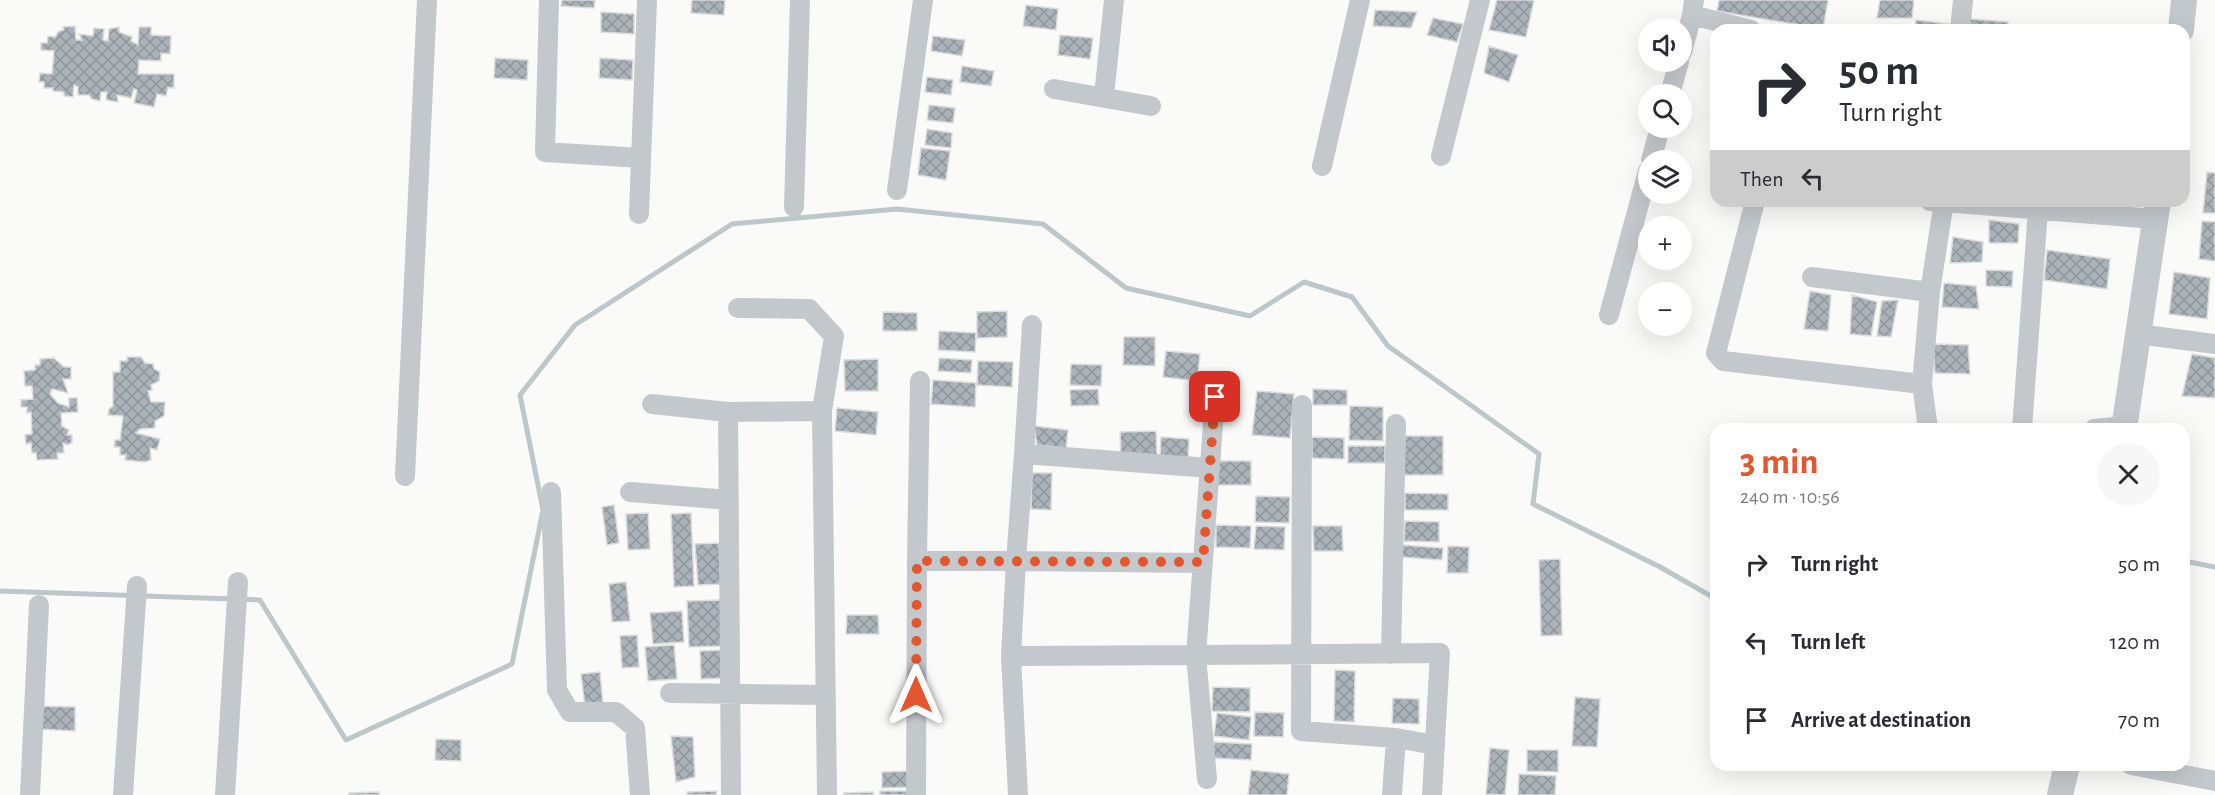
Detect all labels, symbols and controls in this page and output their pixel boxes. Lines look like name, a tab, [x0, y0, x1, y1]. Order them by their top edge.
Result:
map controls	[1638, 18, 1692, 336]
button: sound	[1638, 18, 1692, 72]
icon: right	[1740, 48, 1818, 126]
text: 50 m	[1839, 50, 1919, 92]
button: search	[1638, 84, 1692, 138]
text: Turn right	[1839, 99, 1942, 126]
button: layers	[1638, 150, 1692, 204]
icon: left	[1796, 162, 1829, 195]
text: Then	[1740, 168, 1784, 190]
button: +	[1638, 216, 1692, 270]
button: −	[1638, 282, 1692, 336]
pin	[1189, 371, 1240, 422]
icon: arrive	[1198, 380, 1231, 413]
button: close	[2097, 443, 2160, 506]
text: 3 min	[1740, 444, 1818, 480]
text: 240 m · 10:56	[1740, 487, 1840, 507]
icon: right	[1740, 548, 1773, 581]
text: Turn right	[1791, 553, 1878, 575]
text: 50 m	[2118, 553, 2160, 575]
icon: left	[1740, 626, 1773, 659]
text: Turn left	[1791, 631, 1865, 653]
text: 120 m	[2110, 631, 2160, 653]
position arrow	[884, 663, 948, 727]
icon: arrive	[1740, 704, 1773, 737]
text: Arrive at destination	[1791, 709, 1971, 731]
text: 70 m	[2118, 709, 2160, 731]

